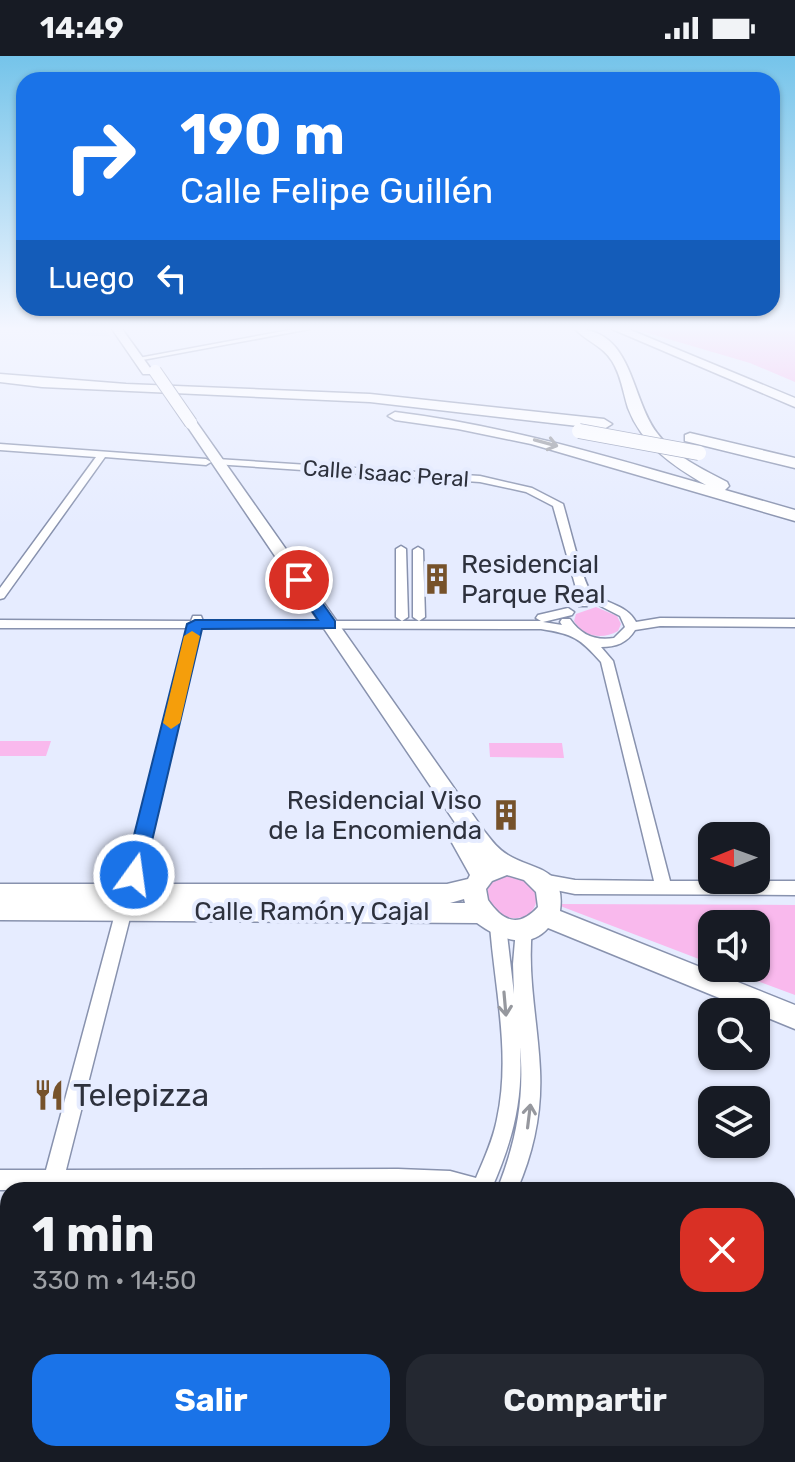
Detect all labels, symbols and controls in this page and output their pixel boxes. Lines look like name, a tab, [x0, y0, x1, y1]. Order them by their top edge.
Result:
text: 14:49	[40, 10, 124, 46]
text: 190 m	[180, 102, 345, 168]
icon: right	[48, 104, 152, 208]
text: Calle Felipe Guillén	[180, 169, 493, 212]
icon: left	[150, 256, 194, 300]
text: Luego	[48, 260, 134, 296]
one-way arrow	[533, 437, 559, 452]
street label: Calle Isaac Peral	[302, 454, 470, 493]
pin	[265, 546, 333, 614]
place label: Residencial Parque Real	[461, 549, 606, 610]
icon: arrive	[277, 558, 321, 602]
building icon: Residencial Parque Real	[420, 562, 454, 596]
place label: Residencial Viso de la Encomienda	[268, 785, 482, 846]
building icon: Residencial Viso de la Encomienda	[489, 798, 523, 832]
north arrow	[698, 822, 770, 894]
map controls	[698, 822, 770, 1158]
position arrow	[92, 833, 176, 917]
street label: Calle Ramón y Cajal	[194, 896, 430, 927]
button: sound	[698, 910, 770, 982]
one-way arrow	[498, 990, 513, 1017]
button: search	[698, 998, 770, 1070]
place label: Telepizza	[73, 1076, 209, 1114]
restaurant icon: Telepizza	[32, 1078, 66, 1112]
button: layers	[698, 1086, 770, 1158]
one-way arrow	[522, 1104, 537, 1129]
text: 1 min	[32, 1206, 155, 1263]
button: close	[680, 1208, 764, 1292]
text: 330 m · 14:50	[32, 1265, 196, 1296]
button: Salir	[32, 1354, 390, 1446]
button: Compartir	[406, 1354, 764, 1446]

